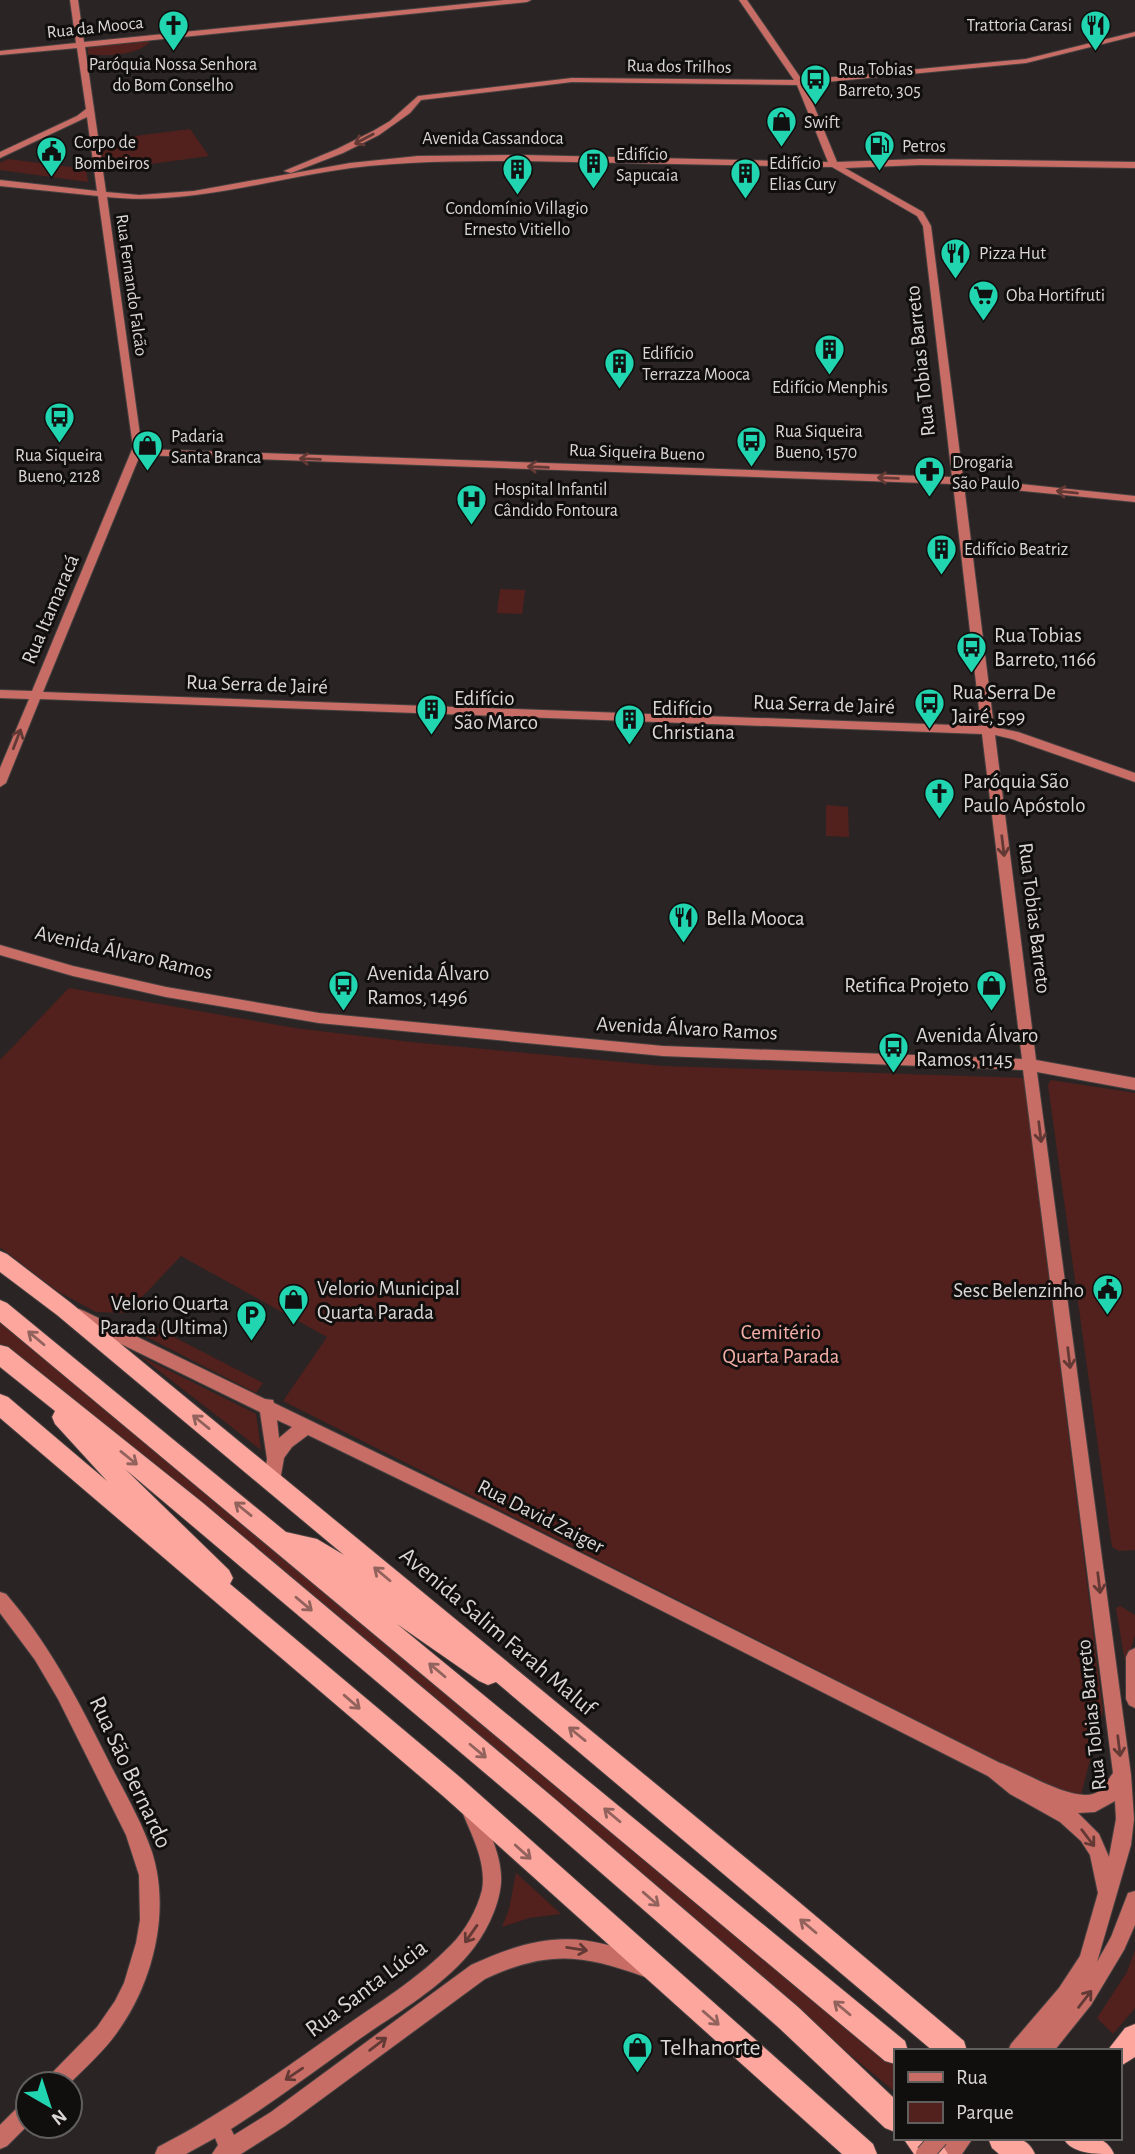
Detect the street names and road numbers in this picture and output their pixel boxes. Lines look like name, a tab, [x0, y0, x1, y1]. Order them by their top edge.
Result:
street label: Rua da Mooca	[46, 14, 144, 42]
street label: Rua dos Trilhos	[626, 57, 732, 77]
street label: Avenida Cassandoca	[422, 130, 564, 148]
street label: Rua Fernando Falcão	[112, 213, 150, 357]
street label: Rua Tobias Barreto	[902, 284, 939, 438]
street label: Rua Siqueira Bueno	[569, 442, 705, 464]
street label: Rua Itamaracá	[18, 551, 83, 667]
street label: Rua Serra de Jairé	[186, 672, 328, 697]
street label: Rua Serra de Jairé	[753, 692, 895, 717]
street label: Rua Tobias Barreto	[1015, 841, 1054, 995]
street label: Avenida Álvaro Ramos	[33, 920, 215, 983]
street label: Avenida Álvaro Ramos	[596, 1011, 778, 1044]
street label: Rua David Zaiger	[474, 1476, 608, 1557]
street label: Avenida Salim Farah Maluf	[395, 1543, 601, 1722]
street label: Rua Tobias Barreto	[1073, 1638, 1110, 1792]
street label: Rua São Bernardo	[84, 1693, 176, 1852]
street label: Rua Santa Lúcia	[301, 1936, 432, 2042]

